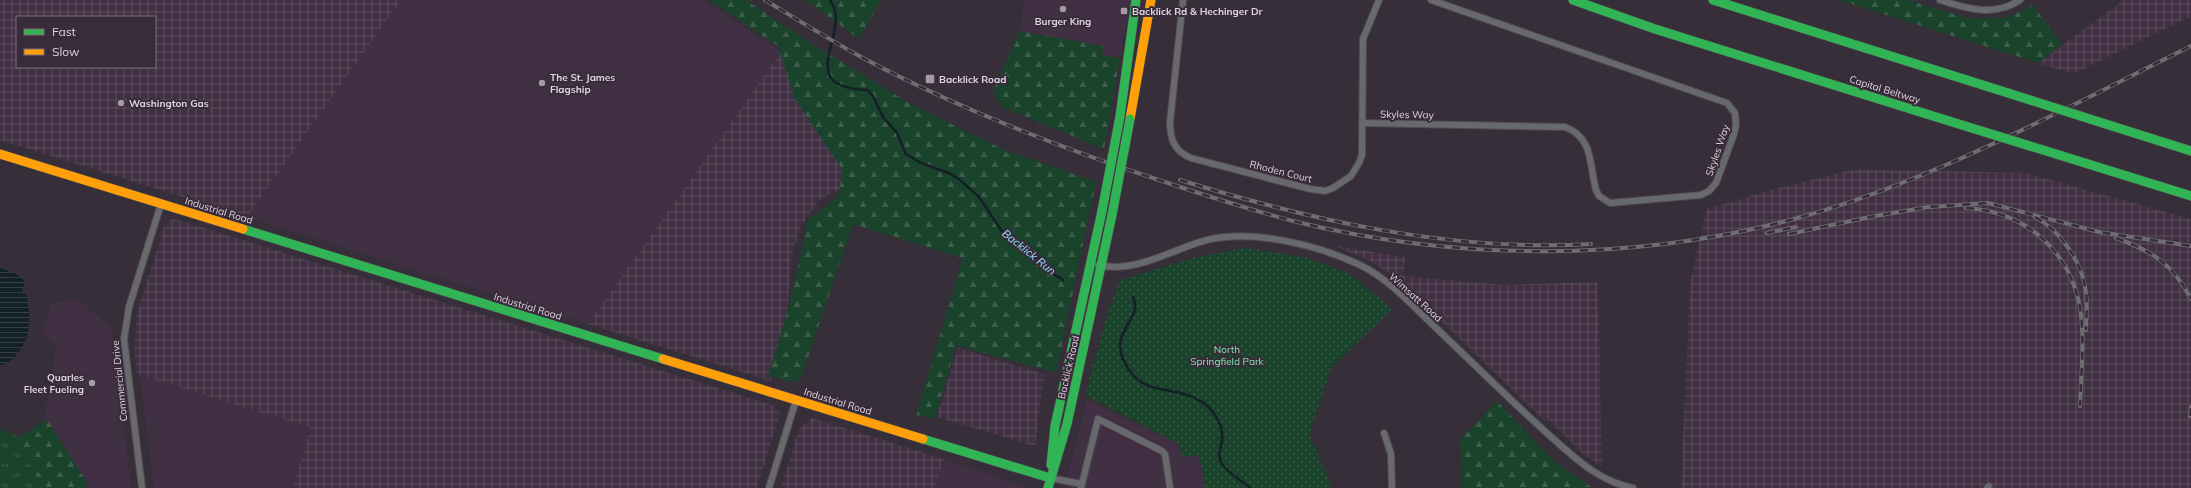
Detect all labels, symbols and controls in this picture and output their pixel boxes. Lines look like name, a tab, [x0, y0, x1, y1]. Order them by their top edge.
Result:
marker: Burger King	[1058, 4, 1068, 14]
place label: Backlick Rd & Hechinger Dr	[1132, 5, 1263, 18]
marker: Backlick Rd & Hechinger Dr	[1119, 6, 1129, 16]
place label: Burger King	[1035, 15, 1091, 28]
legend	[16, 16, 156, 68]
text: Fast	[52, 24, 76, 39]
text: Slow	[52, 44, 80, 59]
place label: The St. James Flagship	[550, 71, 615, 96]
marker: Backlick Road	[924, 73, 936, 85]
place label: Backlick Road	[939, 73, 1006, 86]
street label: Capital Beltway	[1848, 73, 1923, 107]
marker: The St. James Flagship	[537, 78, 547, 88]
place label: Washington Gas	[129, 97, 209, 110]
marker: Washington Gas	[116, 98, 126, 108]
street label: Skyles Way	[1380, 108, 1435, 121]
street label: Skyles Way	[1703, 122, 1733, 178]
street label: Rhoden Court	[1248, 157, 1314, 186]
street label: Industrial Road	[183, 194, 254, 227]
water label: Backlick Run	[999, 226, 1059, 278]
street label: Wimsatt Road	[1386, 270, 1445, 325]
street label: Industrial Road	[492, 290, 563, 323]
street label: Backlick Road	[1055, 334, 1082, 400]
street label: Commercial Drive	[109, 340, 130, 422]
park label: North Springfield Park	[1190, 343, 1265, 368]
place label: Quarles Fleet Fueling	[24, 371, 84, 396]
marker: Quarles Fleet Fueling	[87, 378, 97, 388]
street label: Industrial Road	[802, 385, 873, 418]

